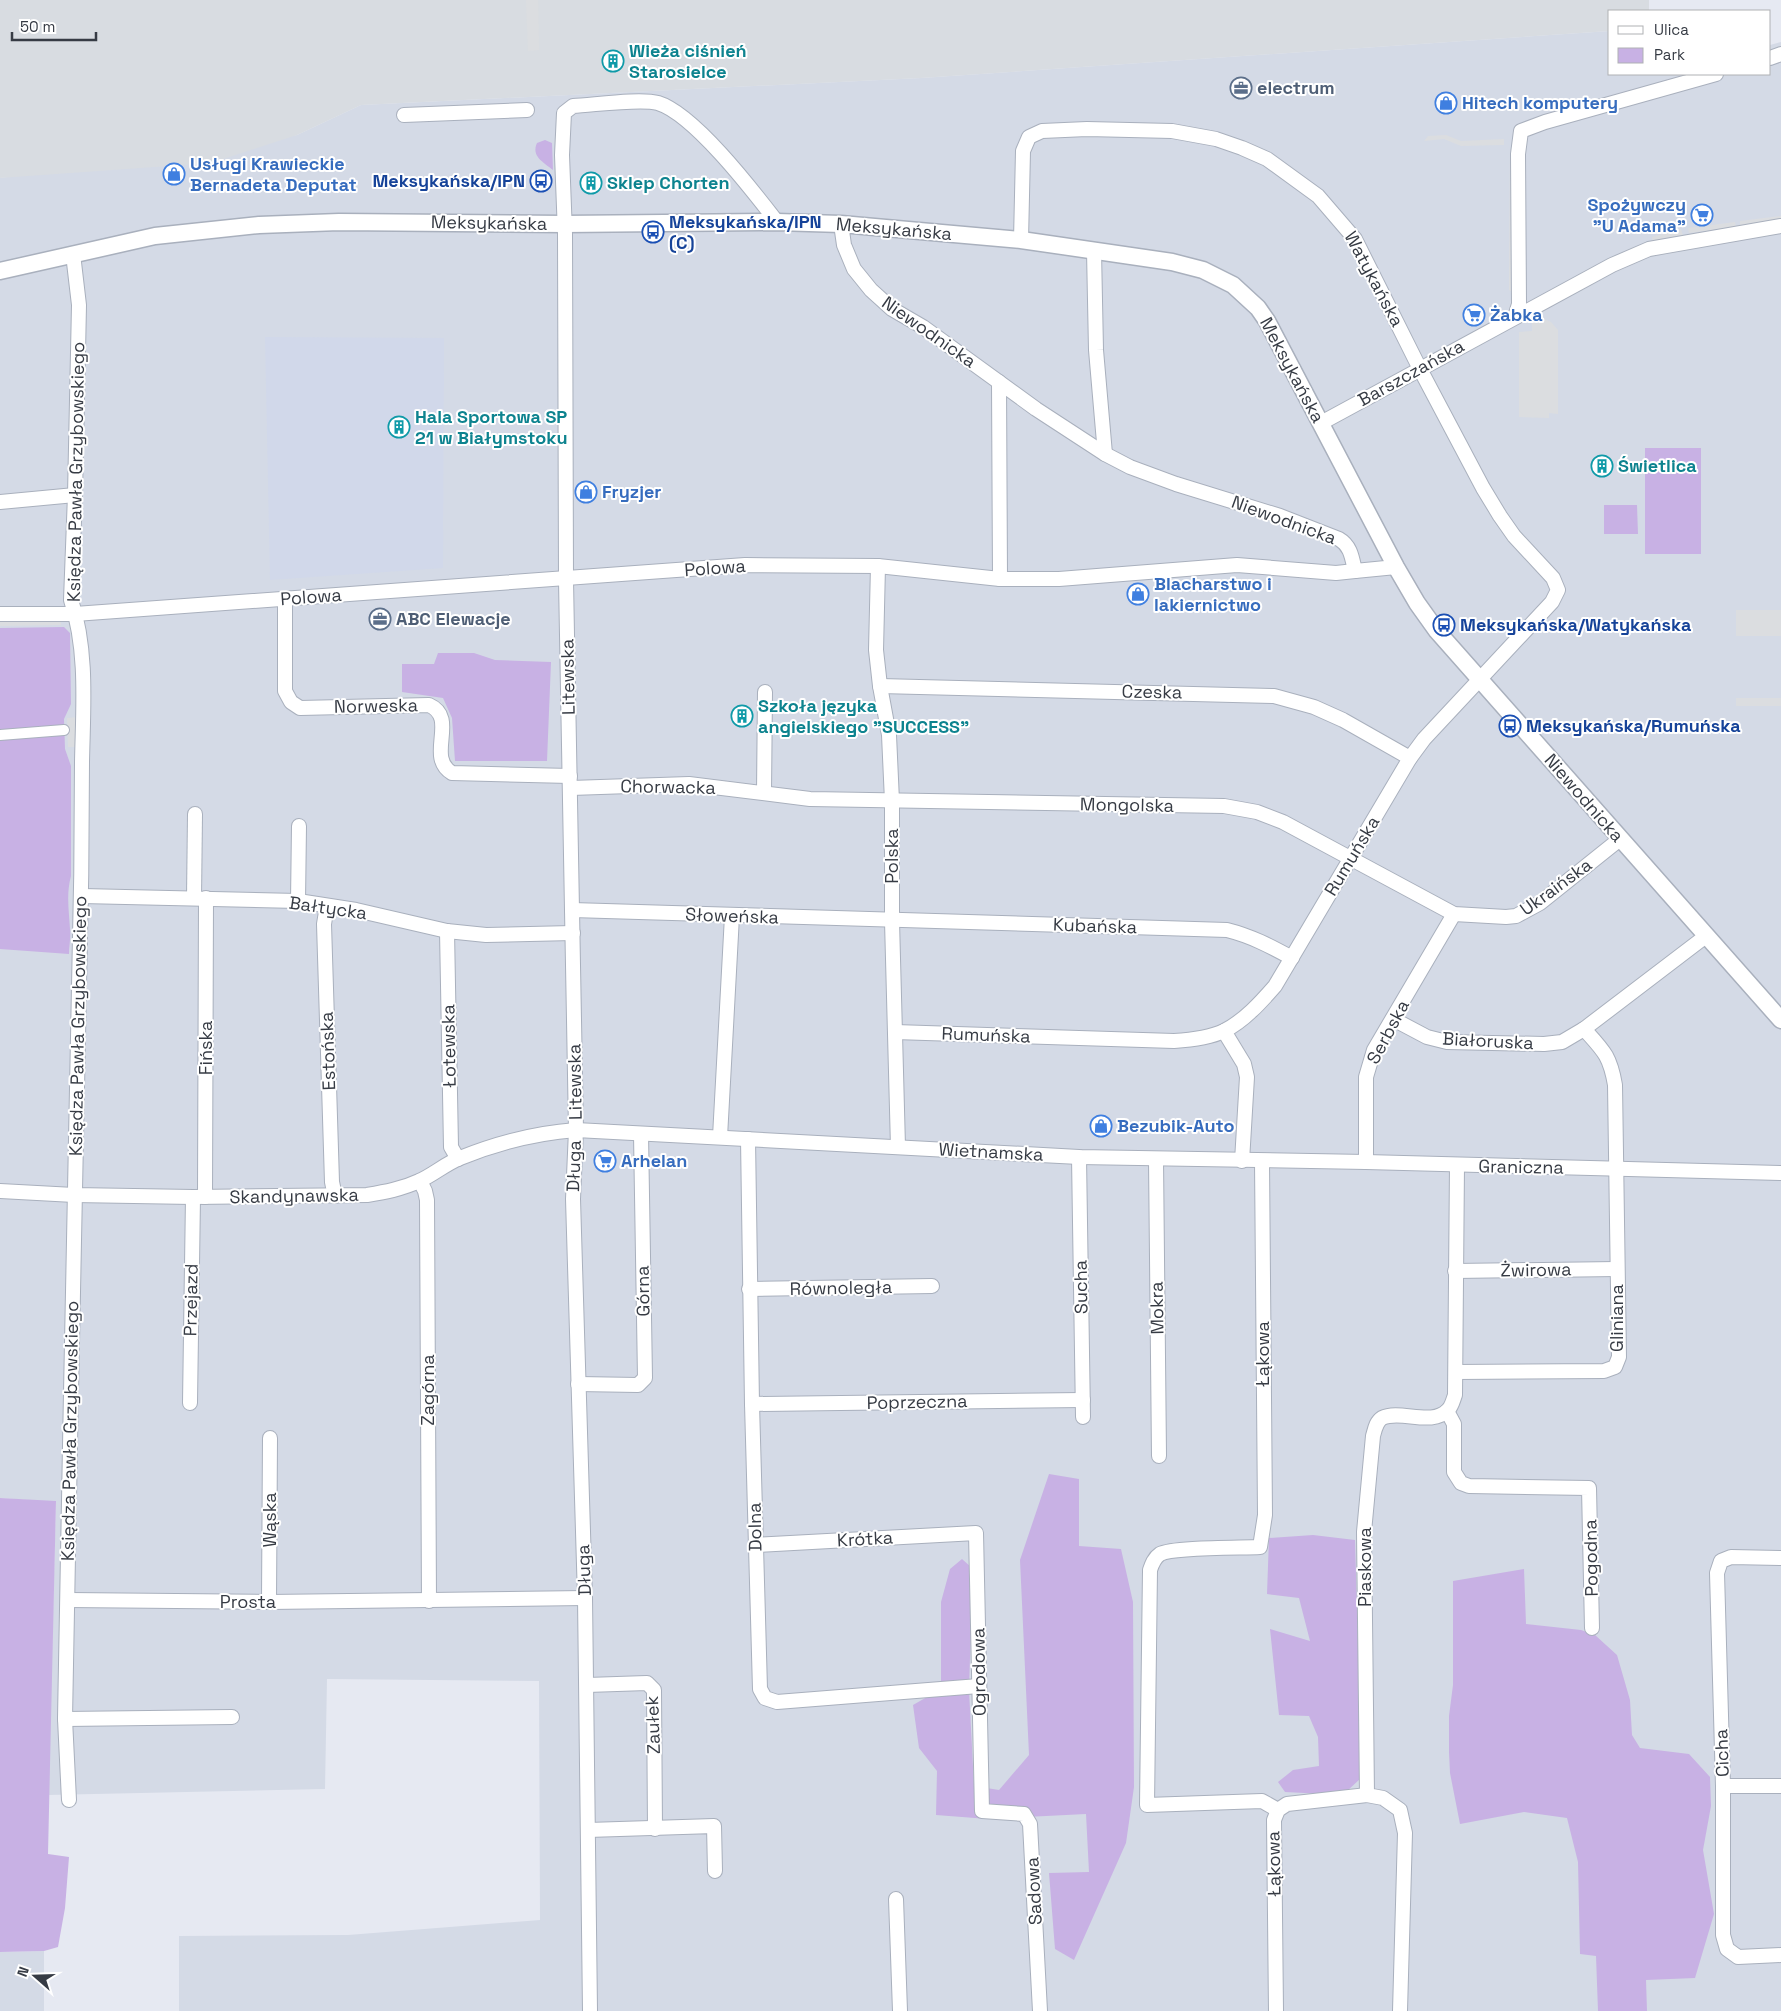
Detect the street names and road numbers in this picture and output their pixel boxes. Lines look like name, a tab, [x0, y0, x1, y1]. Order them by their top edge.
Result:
street label: Meksykańska	[431, 210, 547, 235]
street label: Meksykańska	[835, 212, 953, 245]
street label: Watykańska	[1340, 227, 1409, 330]
street label: Niewodnicka	[878, 291, 981, 373]
street label: Meksykańska	[1255, 313, 1330, 427]
street label: Barszczańska	[1354, 334, 1468, 411]
street label: Księdza Pawła Grzybowskiego	[62, 342, 89, 602]
street label: Niewodnicka	[1229, 490, 1340, 549]
street label: Polowa	[683, 554, 747, 581]
street label: Polowa	[279, 583, 343, 610]
street label: Litewska	[555, 639, 580, 715]
street label: Czeska	[1122, 679, 1182, 704]
street label: Norweska	[334, 693, 418, 718]
street label: Niewodnicka	[1540, 749, 1629, 847]
street label: Chorwacka	[620, 774, 716, 799]
street label: Mongolska	[1080, 792, 1174, 817]
street label: Rumuńska	[1319, 812, 1384, 900]
street label: Polska	[880, 828, 903, 884]
street label: Ukraińska	[1515, 853, 1596, 920]
street label: Bałtycka	[288, 891, 369, 924]
street label: Księdza Pawła Grzybowskiego	[64, 896, 91, 1156]
street label: Słoweńska	[685, 902, 779, 929]
street label: Kubańska	[1053, 913, 1137, 938]
street label: Serbska	[1361, 996, 1414, 1068]
street label: Łotewska	[436, 1004, 461, 1088]
street label: Estońska	[315, 1011, 340, 1091]
street label: Fińska	[194, 1021, 217, 1075]
street label: Rumuńska	[941, 1021, 1031, 1048]
street label: Białoruska	[1442, 1027, 1534, 1054]
street label: Litewska	[562, 1044, 587, 1120]
street label: Wietnamska	[938, 1137, 1044, 1166]
street label: Długa	[561, 1140, 586, 1192]
street label: Graniczna	[1478, 1154, 1564, 1179]
street label: Skandynawska	[229, 1183, 359, 1208]
street label: Żwirowa	[1500, 1257, 1572, 1282]
street label: Sucha	[1069, 1260, 1092, 1314]
street label: Przejazd	[178, 1263, 203, 1337]
street label: Górna	[631, 1265, 654, 1317]
street label: Równoległa	[790, 1275, 892, 1300]
street label: Mokra	[1145, 1281, 1168, 1335]
street label: Gliniana	[1605, 1284, 1628, 1352]
street label: Księdza Pawła Grzybowskiego	[56, 1301, 83, 1561]
street label: Łąkowa	[1251, 1321, 1274, 1387]
street label: Zagórna	[416, 1354, 439, 1426]
street label: Poprzeczna	[866, 1389, 968, 1414]
street label: Wąska	[258, 1492, 281, 1548]
street label: Dolna	[743, 1502, 766, 1552]
street label: Pogodna	[1578, 1519, 1603, 1597]
street label: Krótka	[836, 1526, 894, 1551]
street label: Piaskowa	[1353, 1527, 1376, 1607]
street label: Długa	[571, 1544, 596, 1596]
street label: Prosta	[220, 1590, 276, 1613]
street label: Ogrodowa	[966, 1628, 991, 1716]
street label: Zaułek	[640, 1695, 665, 1755]
street label: Cicha	[1709, 1729, 1734, 1777]
street label: Łąkowa	[1261, 1831, 1286, 1897]
street label: Sadowa	[1020, 1856, 1047, 1926]

